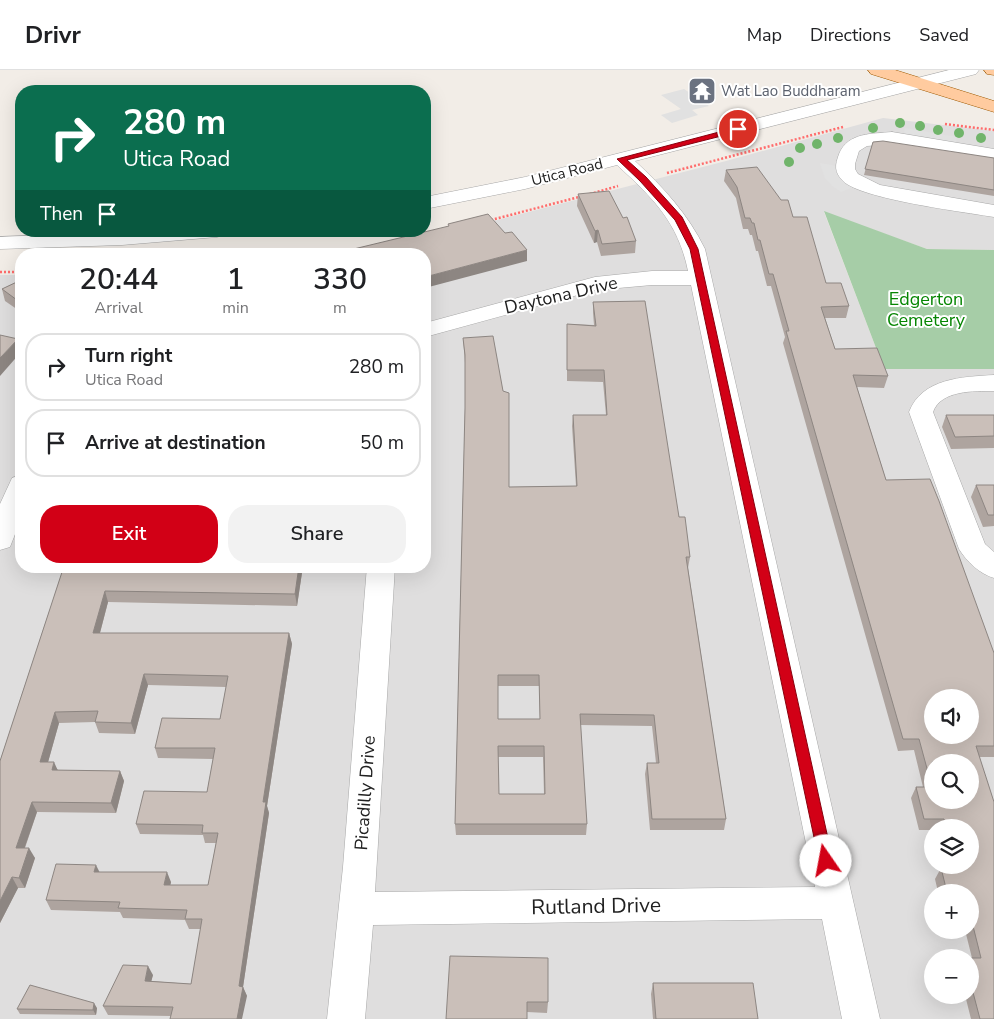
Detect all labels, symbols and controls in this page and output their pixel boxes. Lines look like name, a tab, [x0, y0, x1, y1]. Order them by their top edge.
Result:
text: Drivr	[25, 19, 81, 51]
text: Map	[747, 23, 782, 47]
text: Directions	[810, 23, 891, 47]
text: Saved	[919, 23, 969, 47]
temple icon: Wat Lao Buddharam	[687, 76, 717, 106]
place label: Wat Lao Buddharam	[721, 81, 861, 101]
text: 280 m	[123, 99, 226, 146]
icon: right	[40, 105, 105, 170]
pin	[717, 108, 759, 150]
icon: arrive	[724, 115, 752, 143]
text: Utica Road	[123, 144, 230, 174]
street label: Utica Road	[529, 153, 605, 191]
icon: arrive	[93, 200, 121, 228]
text: Then	[40, 201, 83, 227]
text: 20:44	[79, 259, 158, 300]
text: 1	[227, 259, 245, 300]
text: 330	[313, 259, 367, 300]
street label: Daytona Drive	[502, 270, 620, 320]
park label: Edgerton Cemetery	[887, 287, 966, 332]
text: Arrival	[95, 297, 143, 319]
text: min	[222, 297, 249, 319]
text: m	[333, 297, 347, 319]
text: Turn right	[85, 343, 172, 369]
icon: right	[42, 353, 70, 381]
text: 280 m	[349, 354, 404, 380]
text: Utica Road	[85, 369, 163, 391]
icon: arrive	[42, 429, 70, 457]
text: Arrive at destination	[85, 430, 266, 456]
text: 50 m	[360, 430, 404, 456]
button: Exit	[40, 505, 218, 563]
button: Share	[228, 505, 406, 563]
map controls	[924, 689, 979, 1004]
button: sound	[924, 689, 979, 744]
street label: Picadilly Drive	[349, 735, 381, 851]
button: search	[924, 754, 979, 809]
button: layers	[924, 819, 979, 874]
position arrow	[799, 834, 851, 886]
button: +	[924, 884, 979, 939]
street label: Rutland Drive	[531, 891, 661, 921]
button: −	[924, 949, 979, 1004]

